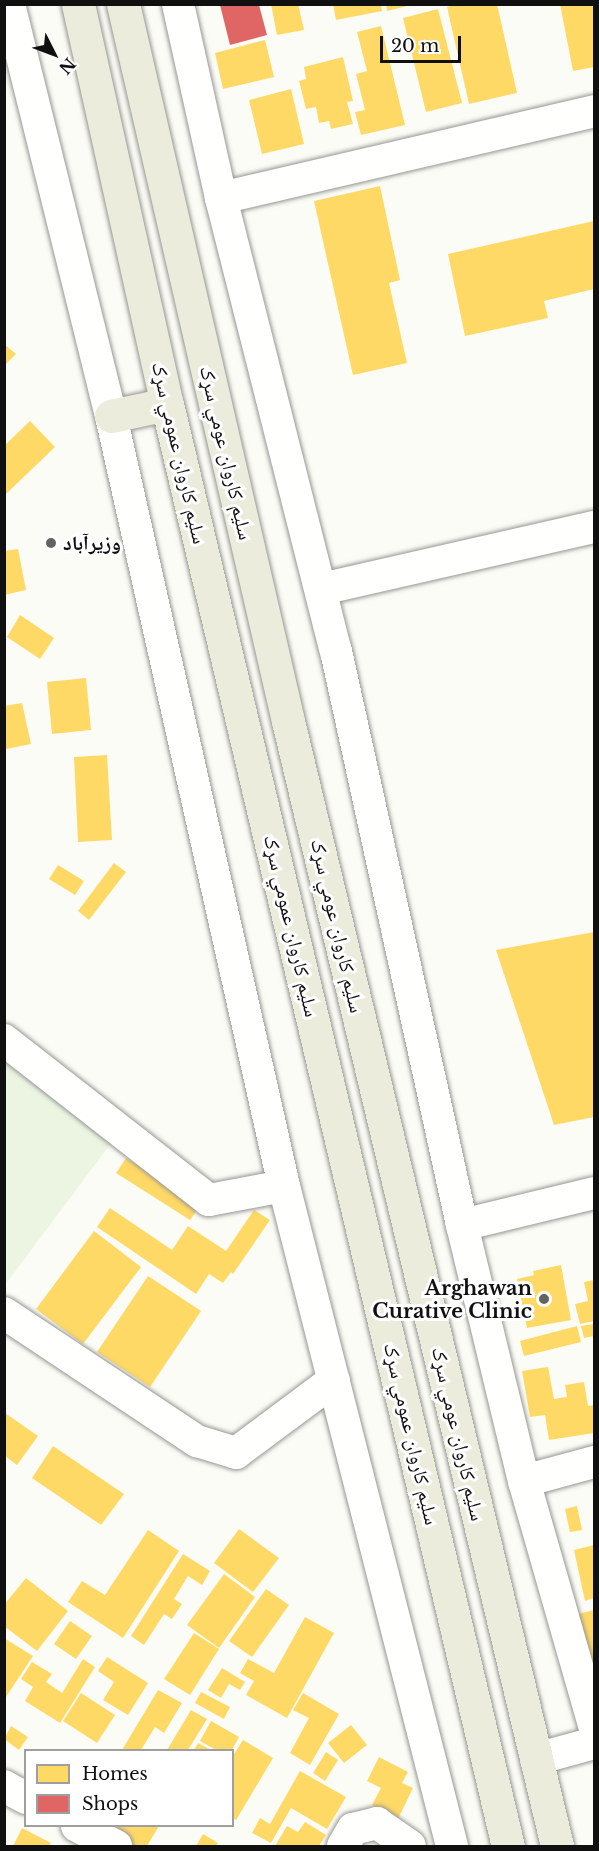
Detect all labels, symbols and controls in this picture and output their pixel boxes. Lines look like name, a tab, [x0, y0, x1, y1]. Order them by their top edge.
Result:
north arrow	[24, 24, 84, 84]
scale bar	[383, 24, 464, 62]
text: 20 m	[391, 35, 439, 57]
text: N	[55, 54, 80, 78]
street label: سلیم کاروان عمومي سړک	[146, 360, 212, 546]
street label: سلیم کاروان عومي سړک	[194, 364, 258, 542]
place label: وزیرآباد	[63, 531, 121, 555]
marker: وزیرآباد	[44, 536, 58, 550]
street label: سلیم کاروان عمومي سړک	[258, 833, 324, 1019]
street label: سلیم کاروان عومي سړک	[305, 837, 369, 1015]
place label: Arghawan Curative Clinic	[372, 1276, 532, 1323]
marker: Arghawan Curative Clinic	[537, 1292, 551, 1306]
street label: سلیم کاروان عمومي سړک	[378, 1341, 444, 1527]
street label: سلیم کاروان عومي سړک	[426, 1345, 490, 1523]
legend	[24, 1749, 234, 1827]
text: Homes	[82, 1763, 148, 1785]
text: Shops	[82, 1793, 138, 1815]

